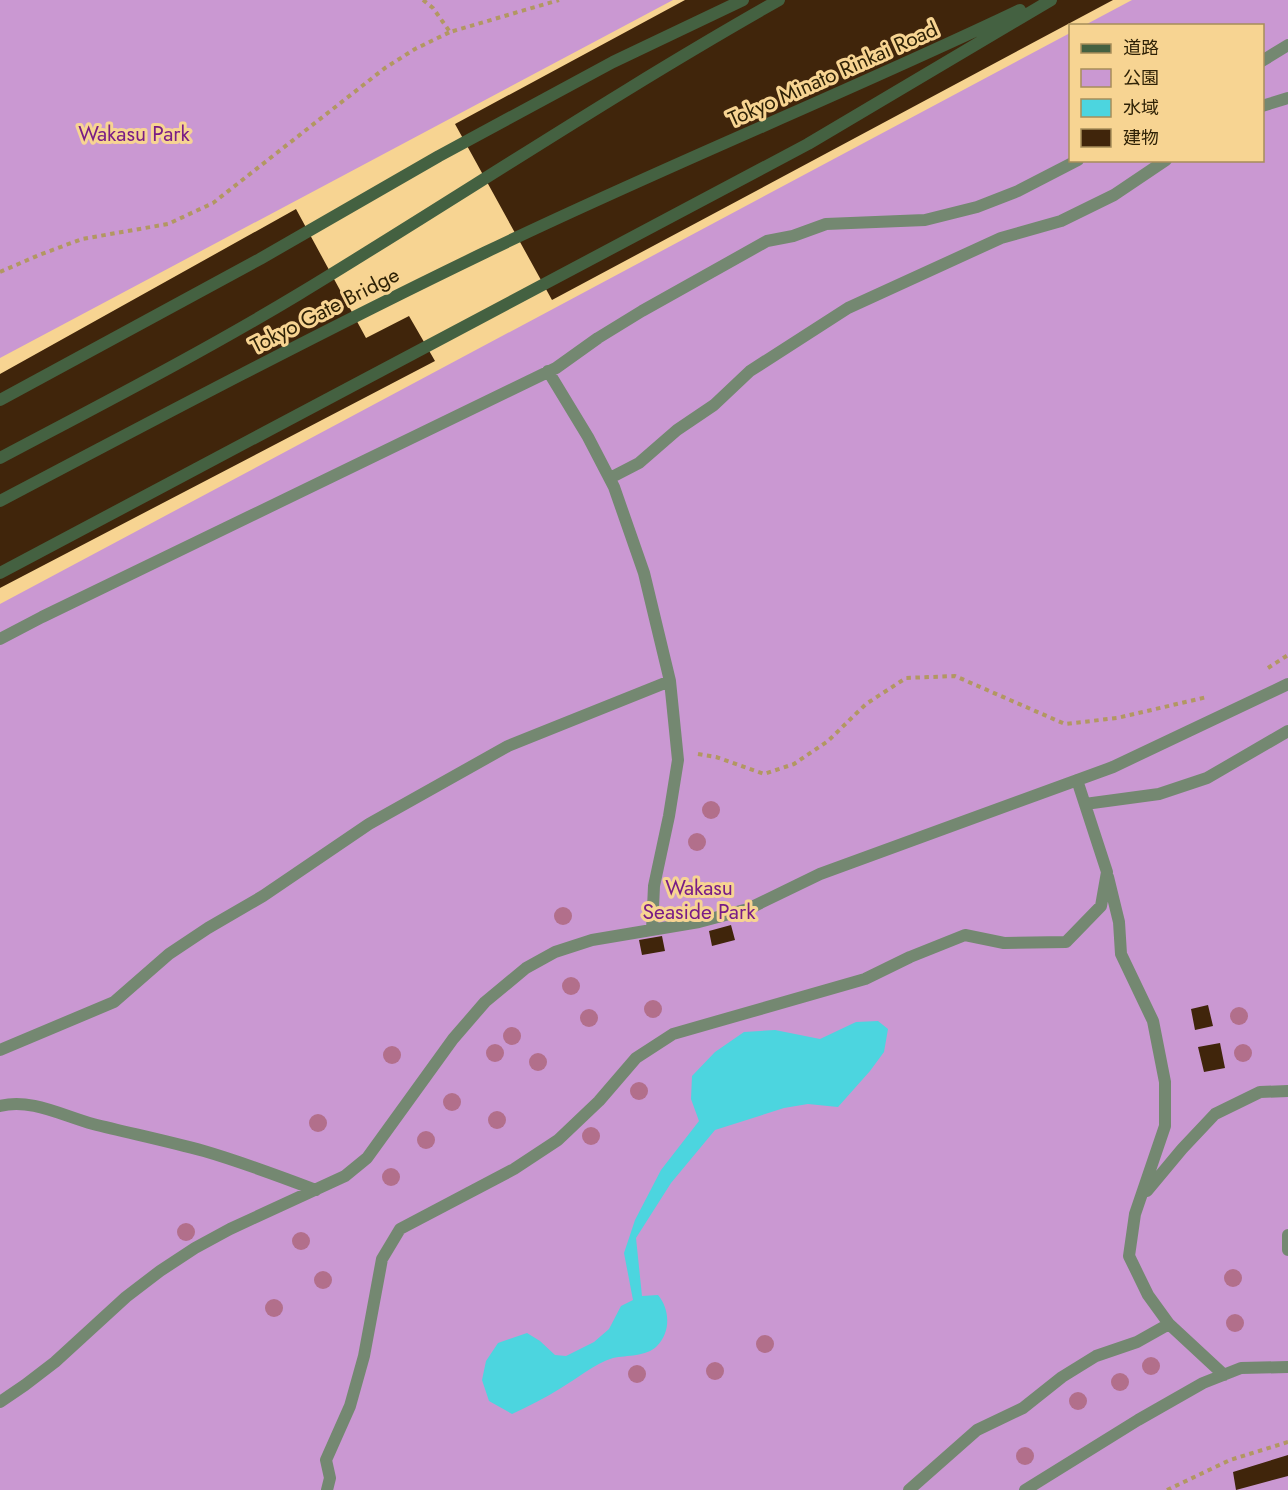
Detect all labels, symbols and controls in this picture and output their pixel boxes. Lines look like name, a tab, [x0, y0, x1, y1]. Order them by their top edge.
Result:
street label: Tokyo Minato Rinkai Road	[723, 14, 943, 134]
legend	[1069, 24, 1264, 162]
text: 道路	[1123, 35, 1159, 61]
text: 公園	[1123, 65, 1159, 91]
text: 水域	[1123, 95, 1159, 121]
park label: Wakasu Park	[78, 119, 190, 149]
text: 建物	[1123, 125, 1159, 151]
street label: Tokyo Gate Bridge	[246, 260, 405, 360]
park label: Wakasu Seaside Park	[643, 873, 756, 927]

